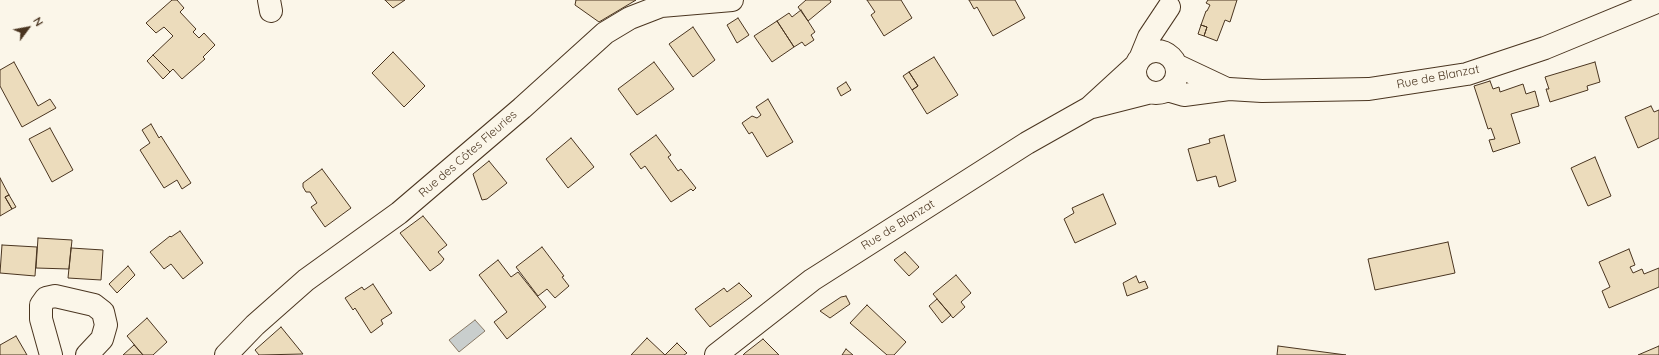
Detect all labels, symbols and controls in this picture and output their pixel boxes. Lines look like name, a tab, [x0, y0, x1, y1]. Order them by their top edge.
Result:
north arrow	[8, 8, 48, 48]
text: N	[30, 14, 46, 29]
street label: Rue de Blanzat	[1395, 62, 1481, 92]
street label: Rue des Côtes Fleuries	[416, 108, 520, 200]
street label: Rue de Blanzat	[859, 197, 937, 253]

